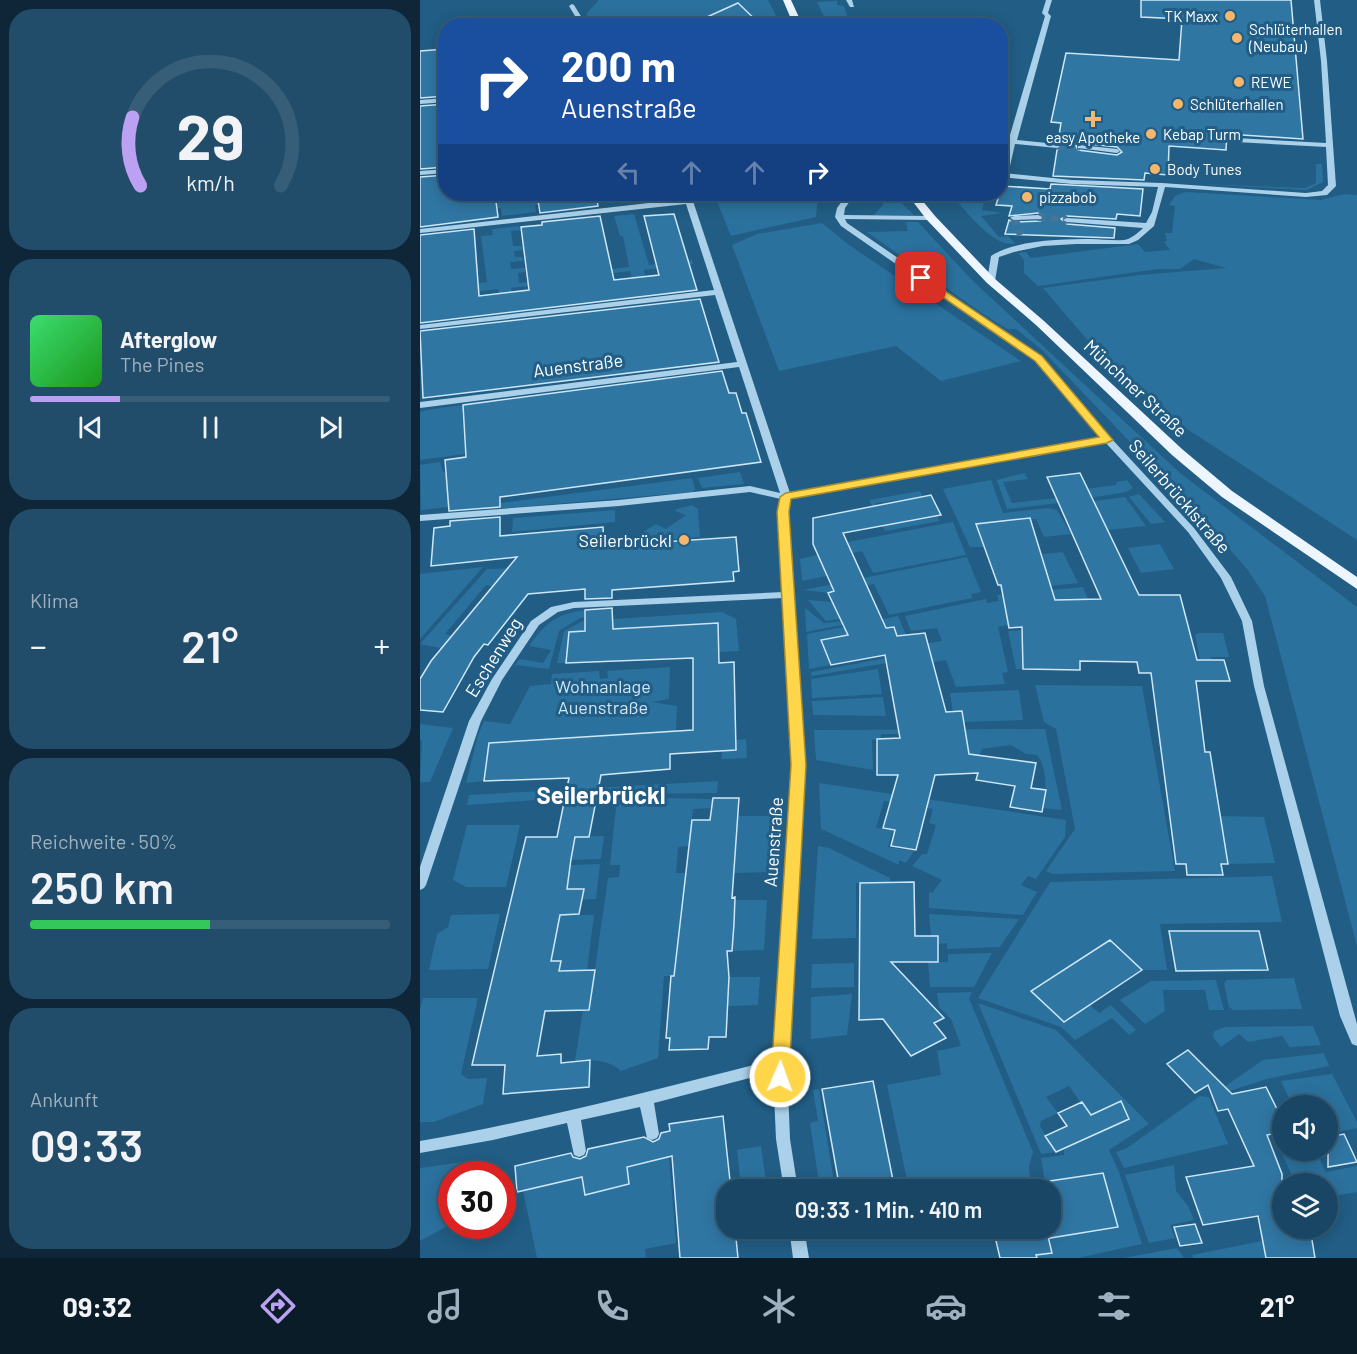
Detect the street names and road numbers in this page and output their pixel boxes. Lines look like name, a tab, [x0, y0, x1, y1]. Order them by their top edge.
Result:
street label: Münchner Straße	[1080, 335, 1192, 441]
street label: Auenstraße	[532, 349, 624, 381]
street label: Seilerbrücklstraße	[1124, 434, 1236, 558]
street label: Eschenweg	[460, 613, 526, 701]
street label: Auenstraße	[759, 796, 787, 888]

